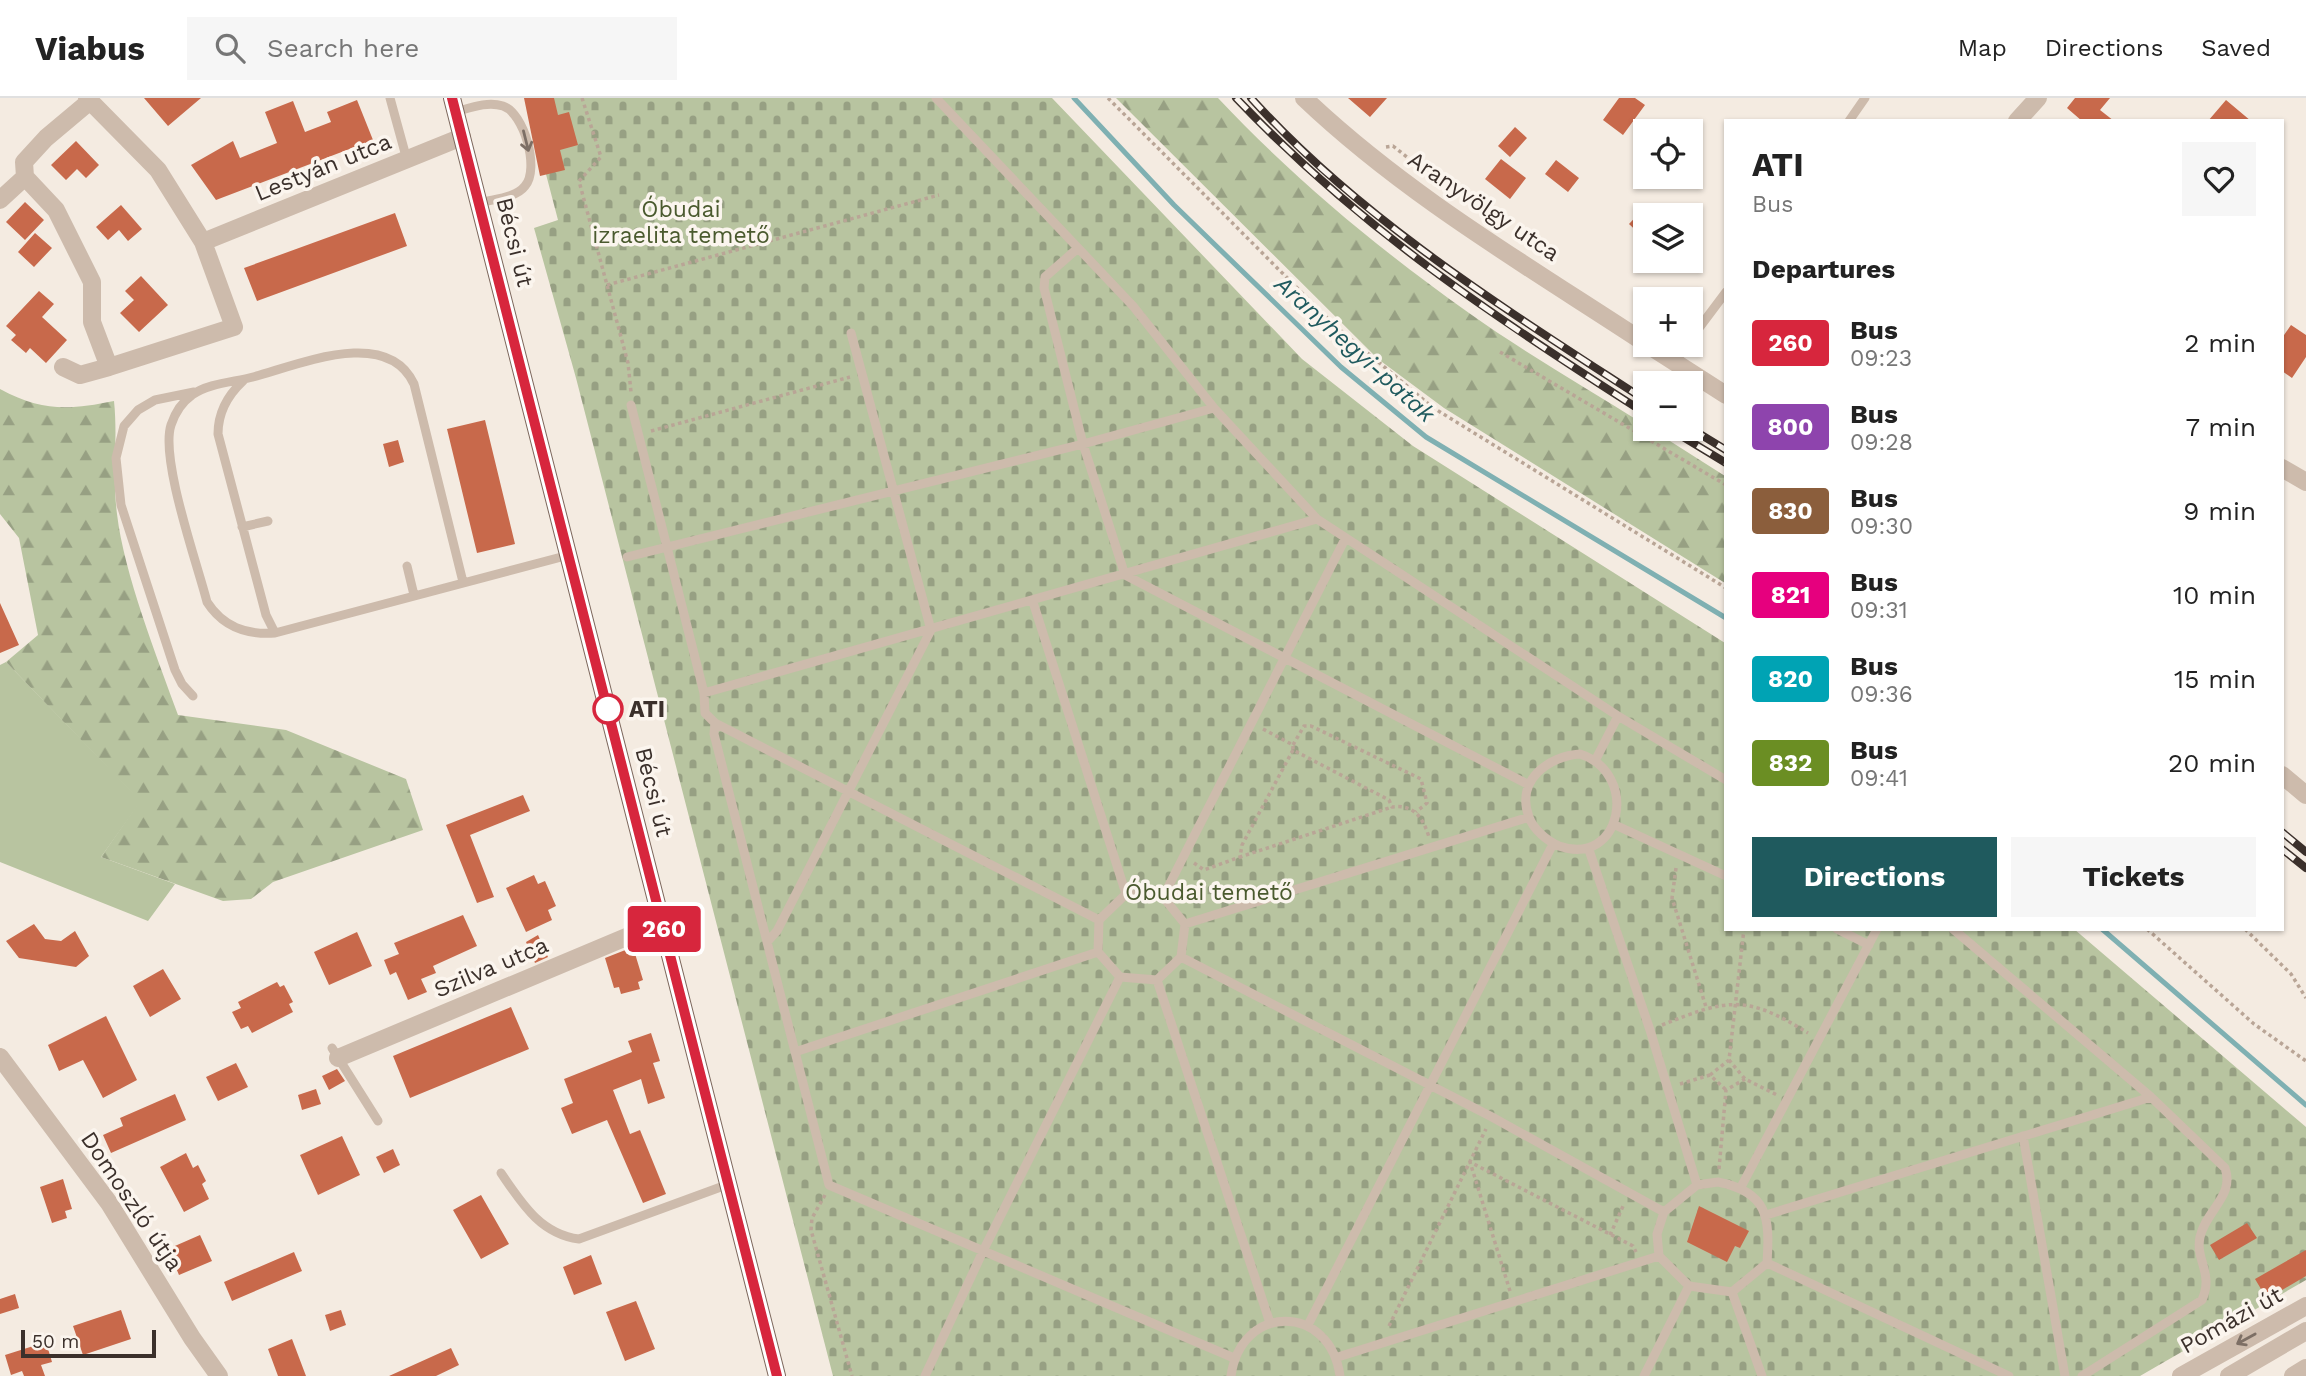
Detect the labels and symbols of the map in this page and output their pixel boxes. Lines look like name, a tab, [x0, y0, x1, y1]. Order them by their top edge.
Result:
street label: Lestyán utca	[251, 128, 395, 207]
one-way arrow	[520, 129, 533, 151]
street label: Aranyvölgy utca	[1403, 146, 1565, 267]
street label: Bécsi út	[490, 195, 539, 290]
park label: Óbudai izraelita temető	[592, 195, 770, 249]
water label: Aranyhegyi-patak	[1268, 269, 1441, 429]
marker: ATI	[593, 694, 623, 724]
place label: ATI	[629, 696, 665, 723]
street label: Bécsi út	[629, 745, 678, 840]
park label: Óbudai temető	[1125, 878, 1293, 906]
line badge: 260	[624, 906, 704, 952]
street label: Szilva utca	[430, 931, 552, 1004]
street label: Domoszló útja	[75, 1127, 188, 1276]
street label: Pomázi út	[2175, 1281, 2287, 1360]
scale bar	[21, 1327, 156, 1359]
one-way arrow	[2237, 1332, 2257, 1346]

